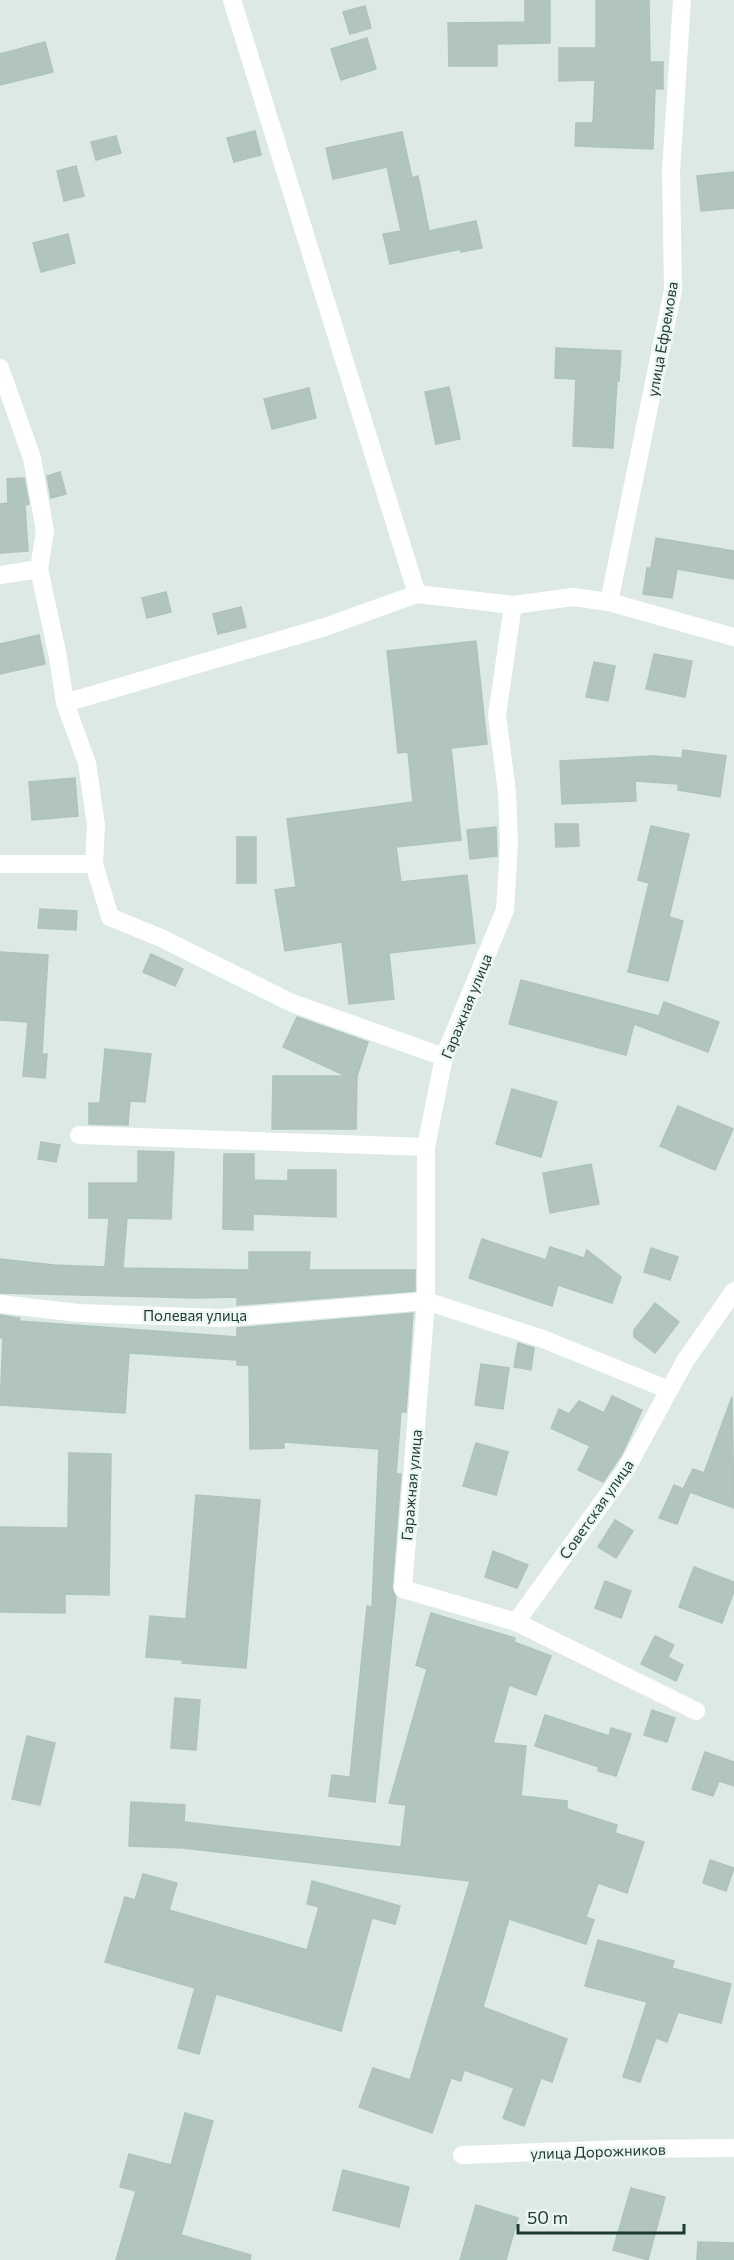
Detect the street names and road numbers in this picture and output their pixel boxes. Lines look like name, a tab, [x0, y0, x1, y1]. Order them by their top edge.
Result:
street label: улица Ефремова	[643, 280, 681, 398]
street label: Гаражная улица	[437, 951, 495, 1061]
street label: Полевая улица	[143, 1306, 247, 1324]
street label: Гаражная улица	[397, 1429, 425, 1541]
street label: Советская улица	[555, 1456, 637, 1562]
street label: улица Дорожников	[530, 2140, 666, 2162]

